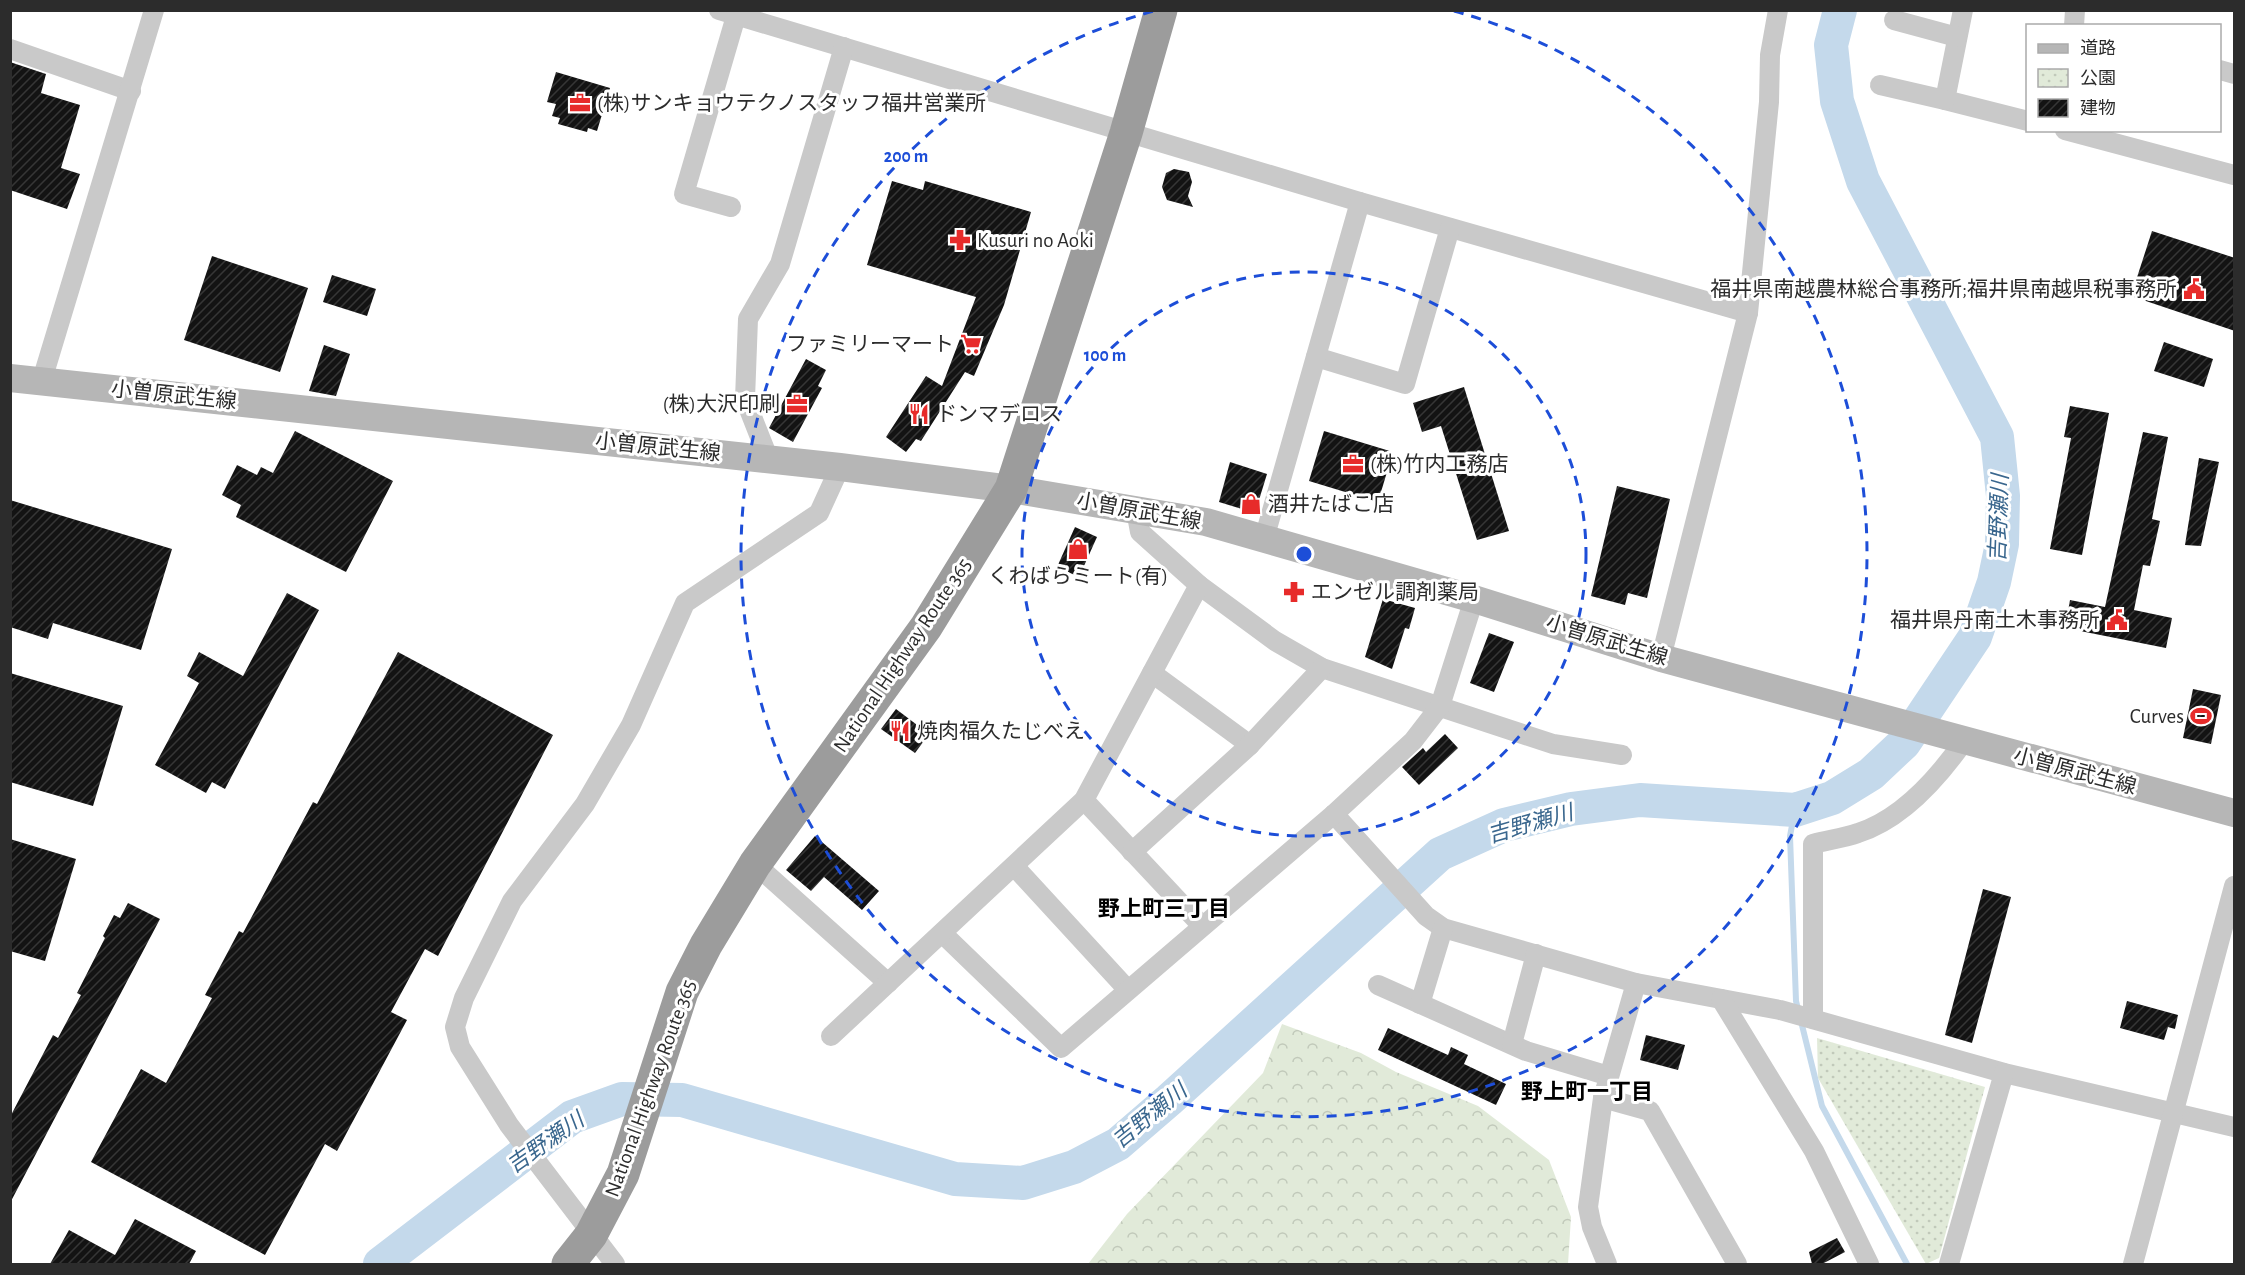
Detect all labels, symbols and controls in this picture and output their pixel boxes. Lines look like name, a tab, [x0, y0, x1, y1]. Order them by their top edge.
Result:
legend	[2026, 24, 2221, 132]
text: 道路	[2080, 38, 2116, 58]
text: 公園	[2080, 69, 2116, 88]
office icon: (株)サンキョウテクノスタッフ福井営業所	[568, 91, 592, 115]
place label: (株)サンキョウテクノスタッフ福井営業所	[597, 92, 986, 114]
text: 建物	[2080, 98, 2116, 118]
text: 200 m	[884, 148, 928, 166]
pharmacy icon: Kusuri no Aoki	[948, 228, 972, 252]
place label: Kusuri no Aoki	[977, 230, 1094, 251]
public building icon: 福井県南越農林総合事務所;福井県南越県税事務所	[2182, 277, 2206, 301]
place label: 福井県南越農林総合事務所;福井県南越県税事務所	[1710, 278, 2177, 300]
supermarket icon: ファミリーマート	[959, 332, 983, 356]
place label: ファミリーマート	[786, 334, 954, 355]
text: 100 m	[1084, 347, 1126, 365]
street label: 小曽原武生線	[110, 377, 238, 413]
office icon: (株)大沢印刷	[785, 392, 809, 416]
place label: (株)大沢印刷	[663, 393, 780, 415]
restaurant icon: ドンマデロス	[907, 402, 931, 426]
place label: ドンマデロス	[936, 403, 1062, 425]
street label: 小曽原武生線	[594, 429, 722, 465]
office icon: (株)竹内工務店	[1341, 452, 1365, 476]
place label: (株)竹内工務店	[1370, 453, 1508, 475]
water label: 吉野瀬川	[1985, 472, 2012, 562]
street label: 小曽原武生線	[1075, 489, 1203, 533]
shop icon: 酒井たばこ店	[1239, 492, 1263, 516]
place label: 酒井たばこ店	[1268, 493, 1394, 515]
shop icon: くわばらミート(有)	[1066, 537, 1090, 561]
centre of rings	[1294, 544, 1314, 564]
street label: National Highway Route 365	[830, 554, 975, 756]
place label: くわばらミート(有)	[988, 565, 1168, 587]
pharmacy icon: エンゼル調剤薬局	[1282, 580, 1306, 604]
place label: エンゼル調剤薬局	[1311, 581, 1479, 603]
public building icon: 福井県丹南土木事務所	[2105, 608, 2129, 632]
place label: 福井県丹南土木事務所	[1890, 609, 2100, 631]
street label: 小曽原武生線	[1544, 611, 1670, 669]
sports icon: Curves	[2189, 704, 2213, 728]
place label: Curves	[2130, 706, 2184, 727]
restaurant icon: 焼肉福久たじべえ	[888, 719, 912, 743]
place label: 焼肉福久たじべえ	[917, 720, 1085, 742]
street label: 小曽原武生線	[2011, 744, 2139, 798]
water label: 吉野瀬川	[1485, 800, 1578, 847]
district label: 野上町三丁目	[1098, 897, 1230, 920]
street label: National Highway Route 365	[601, 977, 700, 1200]
water label: 吉野瀬川	[1108, 1078, 1192, 1152]
district label: 野上町一丁目	[1521, 1080, 1653, 1103]
water label: 吉野瀬川	[503, 1107, 590, 1177]

